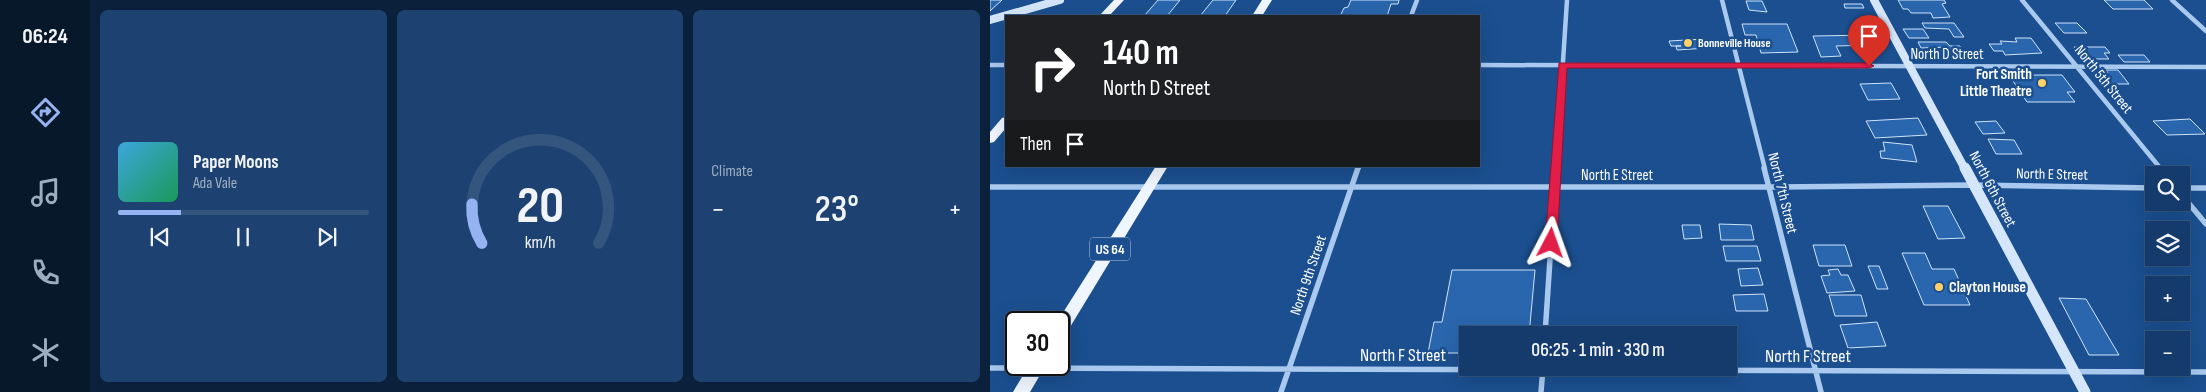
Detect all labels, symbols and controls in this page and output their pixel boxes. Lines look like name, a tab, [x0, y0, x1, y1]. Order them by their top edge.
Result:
pin	[1848, 15, 1890, 66]
icon: arrive	[1855, 22, 1883, 50]
text: 06:24	[22, 23, 68, 50]
text: 140 m	[1103, 32, 1179, 75]
icon: right	[1020, 35, 1085, 100]
place label: Bonneville House	[1698, 36, 1771, 51]
marker: Bonneville House	[1682, 37, 1694, 49]
street label: North 5th Street	[2070, 41, 2137, 118]
street label: North D Street	[1910, 45, 1984, 64]
place label: Fort Smith Little Theatre	[1960, 65, 2032, 101]
text: North D Street	[1103, 75, 1210, 102]
marker: Fort Smith Little Theatre	[2036, 77, 2048, 89]
icon: directions	[28, 95, 63, 130]
icon: arrive	[1061, 130, 1089, 158]
text: Then	[1020, 133, 1051, 156]
street label: North 6th Street	[1965, 148, 2021, 231]
text: Paper Moons	[193, 151, 279, 174]
street label: North 7th Street	[1763, 151, 1802, 236]
text: Climate	[711, 162, 753, 181]
street label: North E Street	[2016, 164, 2089, 185]
street label: North E Street	[1581, 166, 1653, 185]
map controls	[2145, 166, 2190, 376]
button: search	[2145, 166, 2190, 211]
text: Ada Vale	[193, 174, 237, 193]
icon: music	[28, 175, 63, 210]
text: 20	[516, 175, 564, 238]
text: 23°	[814, 187, 859, 232]
text: −	[711, 193, 725, 226]
text: +	[948, 193, 962, 226]
position arrow	[1524, 216, 1576, 268]
button: layers	[2145, 221, 2190, 266]
icon: previous	[146, 223, 174, 251]
icon: pause	[229, 223, 257, 251]
icon: next	[313, 223, 341, 251]
text: km/h	[525, 232, 555, 253]
street label: North 9th Street	[1286, 232, 1331, 318]
road number: US 64	[1090, 238, 1130, 260]
icon: phone	[28, 255, 63, 290]
button: +	[2145, 276, 2190, 321]
place label: Clayton House	[1949, 278, 2026, 297]
marker: Clayton House	[1933, 281, 1945, 293]
speed limit sign: 30	[1005, 311, 1070, 376]
button: −	[2145, 331, 2190, 376]
icon: climate	[28, 335, 63, 370]
text: 06:25 · 1 min · 330 m	[1531, 339, 1665, 362]
street label: North F Street	[1360, 345, 1447, 366]
street label: North F Street	[1765, 346, 1852, 367]

